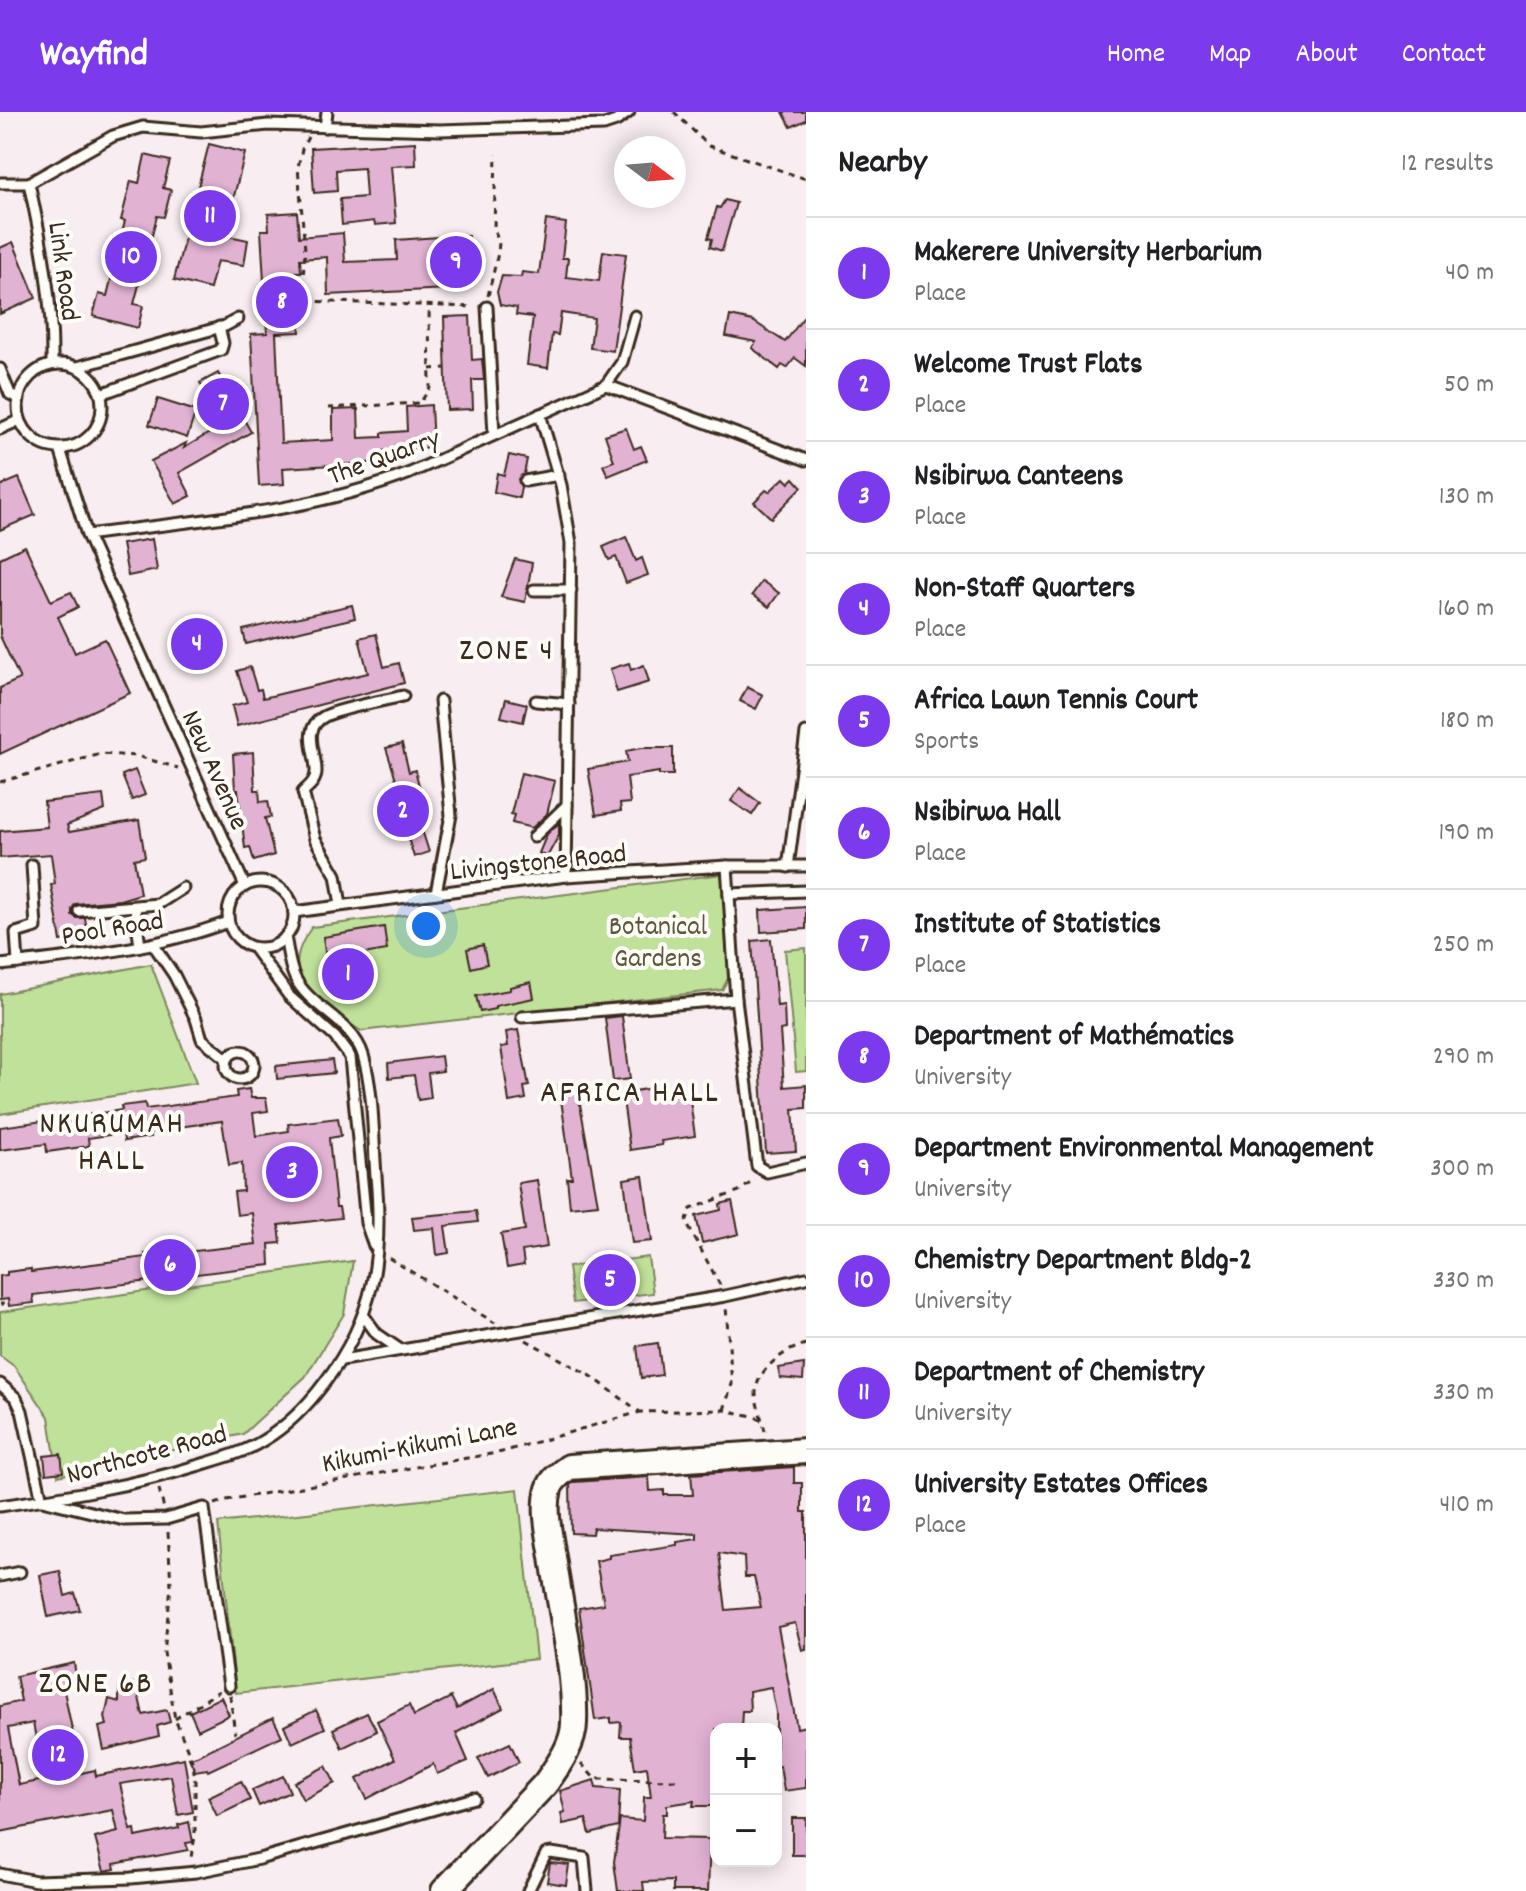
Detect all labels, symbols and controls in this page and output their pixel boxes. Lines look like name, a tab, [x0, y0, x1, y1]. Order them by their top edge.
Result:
text: Wayfind	[40, 29, 148, 84]
text: Home	[1107, 36, 1165, 76]
text: Map	[1209, 36, 1251, 76]
text: About	[1295, 36, 1358, 76]
text: Contact	[1402, 36, 1486, 76]
north arrow	[614, 136, 686, 208]
text: Nearby	[838, 140, 927, 189]
text: 12 results	[1401, 146, 1494, 183]
pin: 11	[184, 186, 236, 246]
street label: Link Road	[34, 220, 88, 324]
pin: 10	[105, 227, 157, 287]
pin: 9	[430, 232, 482, 292]
text: Makerere University Herbarium	[914, 233, 1262, 276]
text: 1	[861, 255, 867, 292]
text: 40 m	[1445, 255, 1494, 292]
pin: 8	[256, 272, 308, 332]
text: Place	[914, 276, 966, 313]
text: Welcome Trust Flats	[914, 345, 1143, 388]
text: 2	[858, 367, 870, 404]
text: 50 m	[1444, 367, 1494, 404]
pin: 7	[197, 374, 249, 434]
text: Place	[914, 388, 966, 425]
street label: The Quarry	[323, 421, 447, 498]
text: Nsibirwa Canteens	[914, 457, 1124, 500]
text: 3	[858, 479, 870, 516]
text: 130 m	[1439, 479, 1494, 516]
text: Place	[914, 500, 966, 537]
text: Non-Staff Quarters	[914, 569, 1136, 612]
text: 4	[859, 591, 869, 628]
text: 160 m	[1438, 591, 1494, 628]
text: Place	[914, 612, 966, 649]
pin: 4	[171, 614, 223, 674]
district label: ZONE 4	[459, 630, 555, 676]
text: Africa Lawn Tennis Court	[914, 681, 1198, 724]
text: 5	[858, 703, 870, 740]
text: 180 m	[1440, 703, 1494, 740]
street label: New Avenue	[168, 705, 257, 837]
text: Sports	[914, 724, 979, 761]
pin: 2	[377, 781, 429, 841]
text: Nsibirwa Hall	[914, 793, 1061, 836]
text: 6	[858, 815, 870, 852]
text: 190 m	[1438, 815, 1494, 852]
street label: Livingstone Road	[448, 836, 629, 894]
text: Place	[914, 836, 966, 873]
street label: Pool Road	[59, 903, 167, 959]
text: Institute of Statistics	[914, 905, 1161, 948]
your location	[406, 906, 446, 946]
park label: Botanical Gardens	[609, 909, 707, 981]
text: 7	[859, 927, 869, 964]
text: 250 m	[1433, 927, 1494, 964]
pin: 1	[322, 944, 374, 1004]
text: Place	[914, 948, 966, 985]
text: Department of Mathématics	[914, 1017, 1235, 1060]
text: 8	[859, 1039, 869, 1076]
text: 290 m	[1433, 1039, 1494, 1076]
text: University	[914, 1060, 1011, 1097]
district label: AFRICA HALL	[540, 1072, 720, 1118]
district label: NKURUMAH HALL	[39, 1103, 185, 1186]
text: Department Environmental Management	[914, 1129, 1374, 1172]
pin: 3	[266, 1142, 318, 1202]
text: 9	[858, 1151, 870, 1188]
text: 300 m	[1430, 1151, 1494, 1188]
text: University	[914, 1172, 1011, 1209]
pin: 6	[144, 1235, 196, 1295]
text: Chemistry Department Bldg-2	[914, 1241, 1252, 1284]
pin: 5	[584, 1250, 636, 1310]
text: 10	[854, 1263, 874, 1300]
text: 330 m	[1433, 1263, 1494, 1300]
text: University	[914, 1284, 1011, 1321]
text: Department of Chemistry	[914, 1353, 1204, 1396]
text: 11	[858, 1375, 870, 1412]
text: 330 m	[1433, 1375, 1494, 1412]
text: University	[914, 1396, 1011, 1433]
street label: Kikumi-Kikumi Lane	[319, 1409, 521, 1486]
street label: Northcote Road	[62, 1416, 232, 1497]
text: University Estates Offices	[914, 1465, 1208, 1508]
text: 12	[855, 1487, 873, 1524]
text: 410 m	[1440, 1487, 1494, 1524]
text: Place	[914, 1508, 966, 1545]
district label: ZONE 6B	[39, 1663, 154, 1709]
map controls	[710, 1723, 782, 1867]
button: +	[710, 1723, 782, 1795]
pin: 12	[32, 1725, 84, 1785]
button: −	[710, 1795, 782, 1867]

